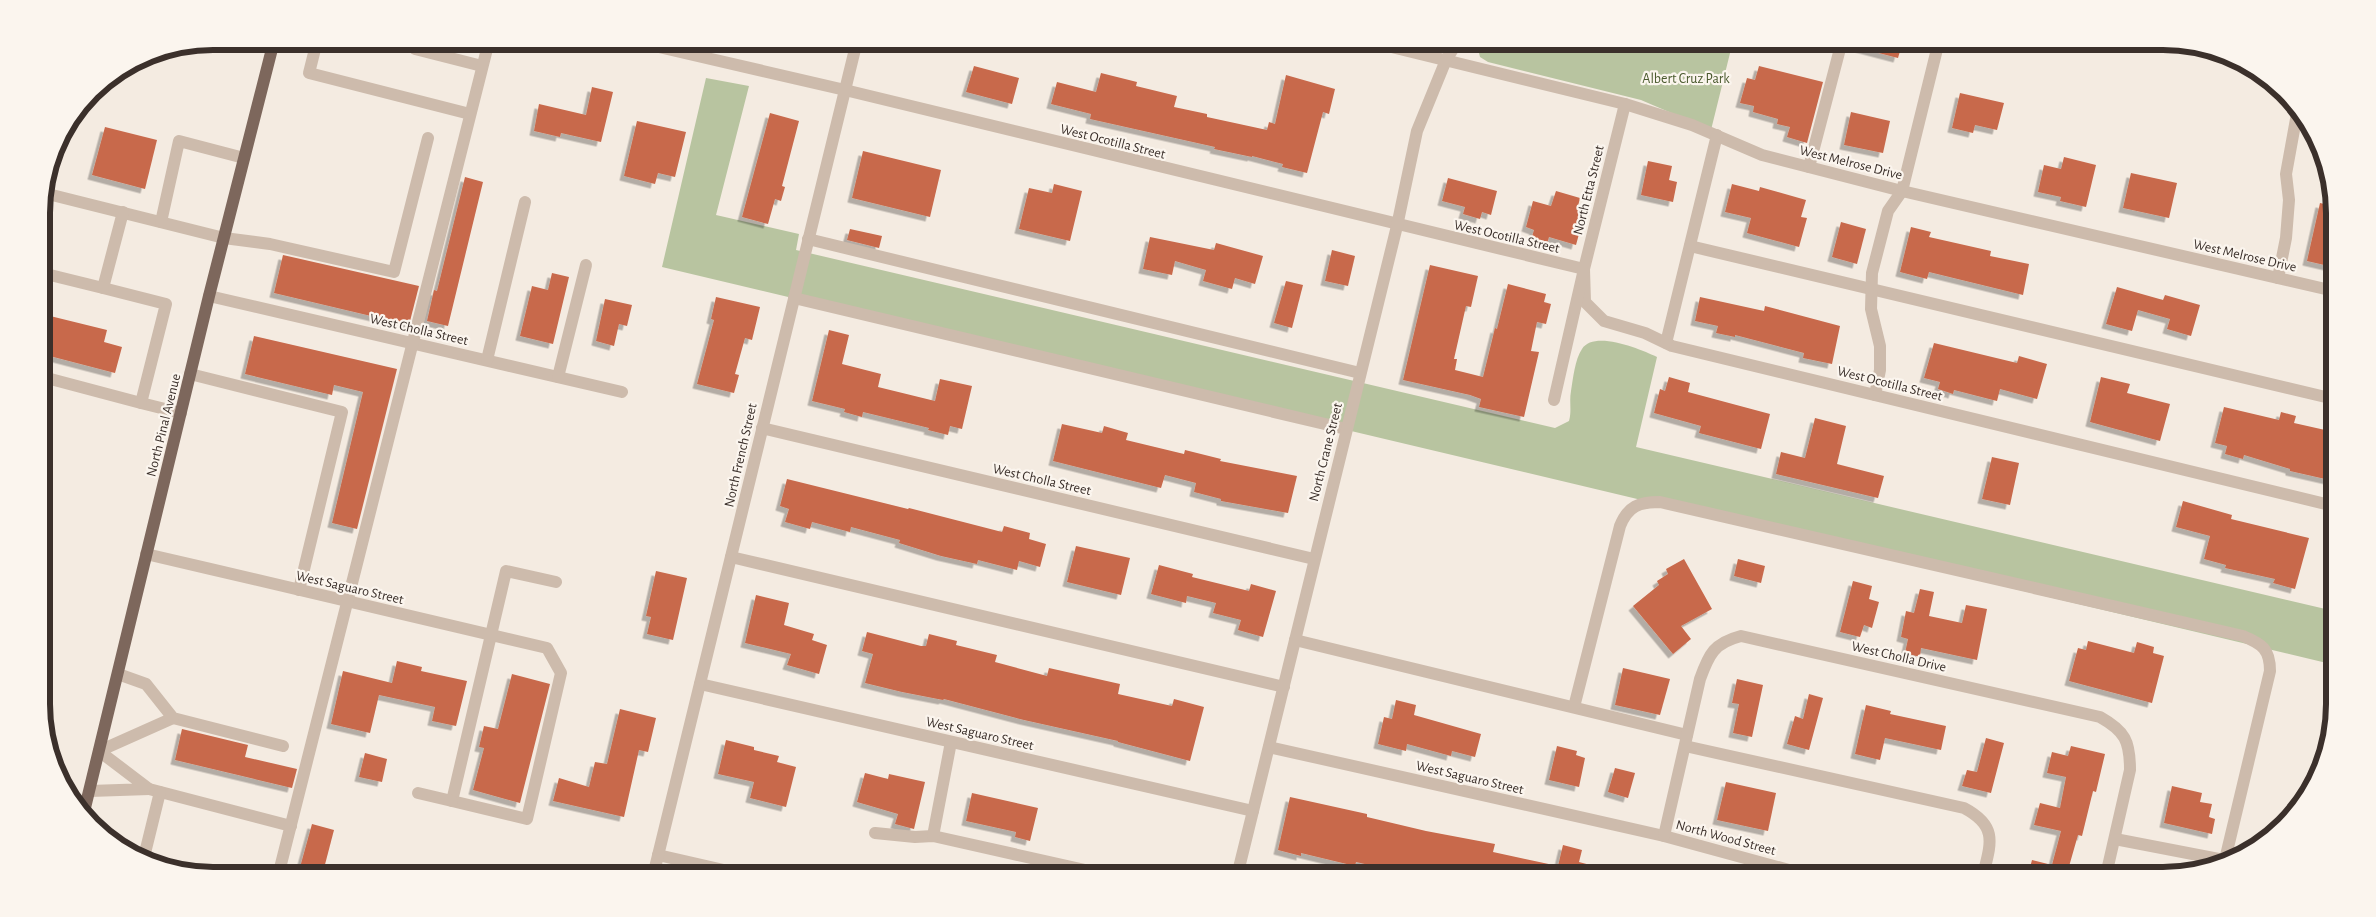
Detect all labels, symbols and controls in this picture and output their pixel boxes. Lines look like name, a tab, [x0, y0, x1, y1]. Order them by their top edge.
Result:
park label: Albert Cruz Park	[1642, 72, 1730, 86]
street label: West Ocotilla Street	[1059, 122, 1167, 162]
street label: West Melrose Drive	[1798, 143, 1904, 183]
street label: North Etta Street	[1571, 144, 1607, 236]
street label: West Ocotilla Street	[1453, 218, 1561, 256]
street label: West Melrose Drive	[2192, 237, 2298, 275]
street label: West Cholla Street	[368, 312, 470, 348]
street label: West Ocotilla Street	[1836, 364, 1944, 404]
street label: North Pinal Avenue	[144, 372, 184, 478]
street label: North French Street	[722, 401, 760, 509]
street label: North Crane Street	[1307, 401, 1345, 503]
street label: West Cholla Street	[991, 462, 1093, 498]
street label: West Saguaro Street	[295, 569, 405, 607]
street label: West Cholla Drive	[1850, 639, 1947, 675]
street label: West Saguaro Street	[925, 715, 1035, 753]
street label: West Saguaro Street	[1415, 759, 1525, 797]
street label: North Wood Street	[1674, 818, 1778, 858]

